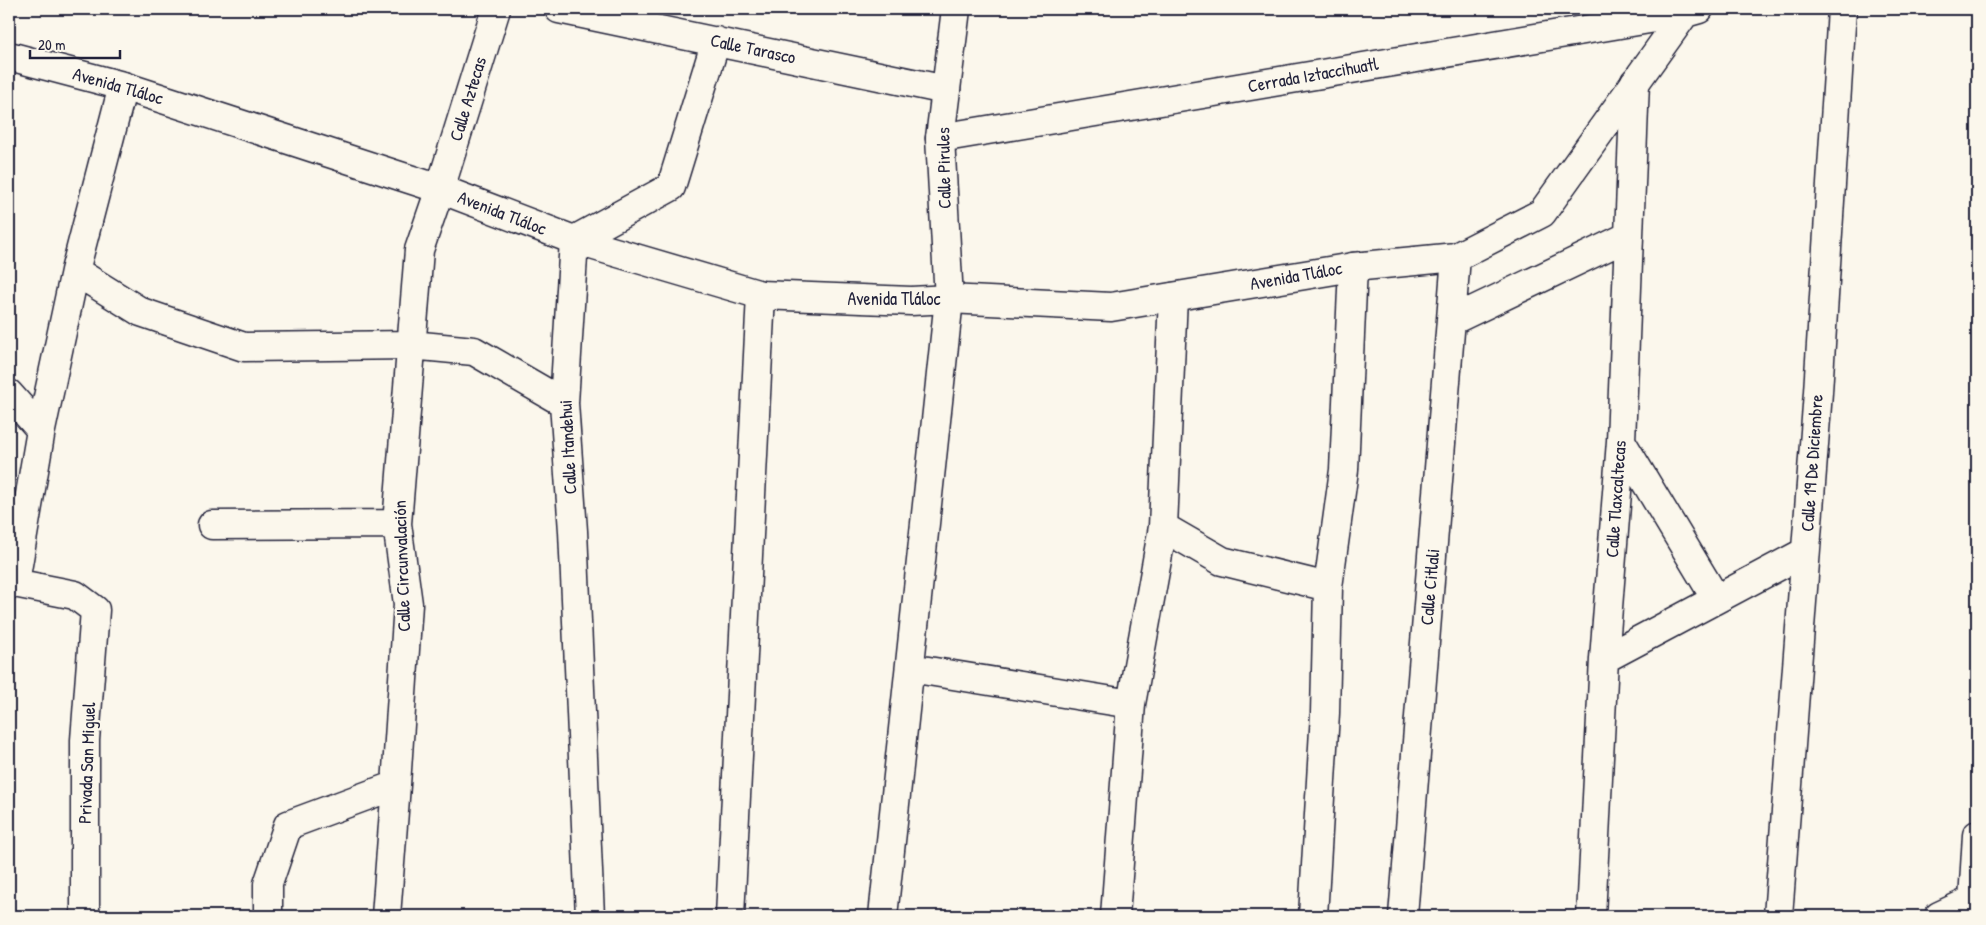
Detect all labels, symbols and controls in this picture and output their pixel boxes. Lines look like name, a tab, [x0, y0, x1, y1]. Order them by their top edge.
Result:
street label: Calle Tarasco	[708, 27, 798, 70]
scale bar	[30, 28, 120, 60]
text: 20 m	[38, 34, 65, 55]
street label: Cerrada Iztaccihuatl	[1246, 51, 1380, 98]
street label: Calle Aztecas	[443, 54, 492, 144]
street label: Avenida Tláloc	[70, 61, 166, 110]
street label: Calle Pirules	[930, 127, 957, 209]
street label: Avenida Tláloc	[454, 184, 550, 241]
street label: Avenida Tláloc	[1248, 255, 1344, 296]
street label: Avenida Tláloc	[848, 286, 940, 311]
street label: Calle 19 De Diciembre	[1794, 393, 1829, 532]
street label: Calle Itandehui	[553, 399, 582, 495]
street label: Calle Tlaxcaltecas	[1599, 439, 1632, 558]
street label: Calle Circunvalación	[387, 500, 416, 632]
street label: Calle Citlali	[1414, 548, 1445, 626]
street label: Privada San Miguel	[72, 702, 101, 824]

